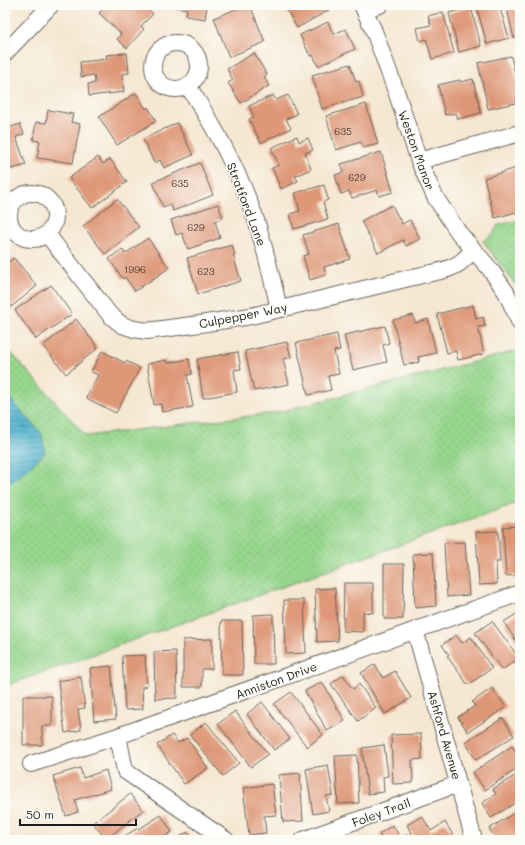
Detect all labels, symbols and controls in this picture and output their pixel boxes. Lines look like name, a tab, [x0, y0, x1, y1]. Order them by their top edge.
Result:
street label: Weston Manor	[395, 108, 439, 192]
house number: 635	[334, 124, 352, 138]
street label: Stratford Lane	[224, 160, 270, 248]
house number: 629	[348, 170, 366, 184]
house number: 635	[171, 176, 189, 190]
house number: 629	[187, 220, 205, 234]
house number: 1996	[124, 262, 146, 276]
house number: 623	[197, 264, 215, 278]
street label: Culpepper Way	[198, 299, 288, 331]
street label: Anniston Drive	[233, 658, 319, 702]
street label: Ashford Avenue	[425, 689, 465, 781]
street label: Foley Trail	[349, 794, 413, 830]
scale bar	[20, 801, 136, 827]
text: 50 m	[26, 806, 54, 822]

